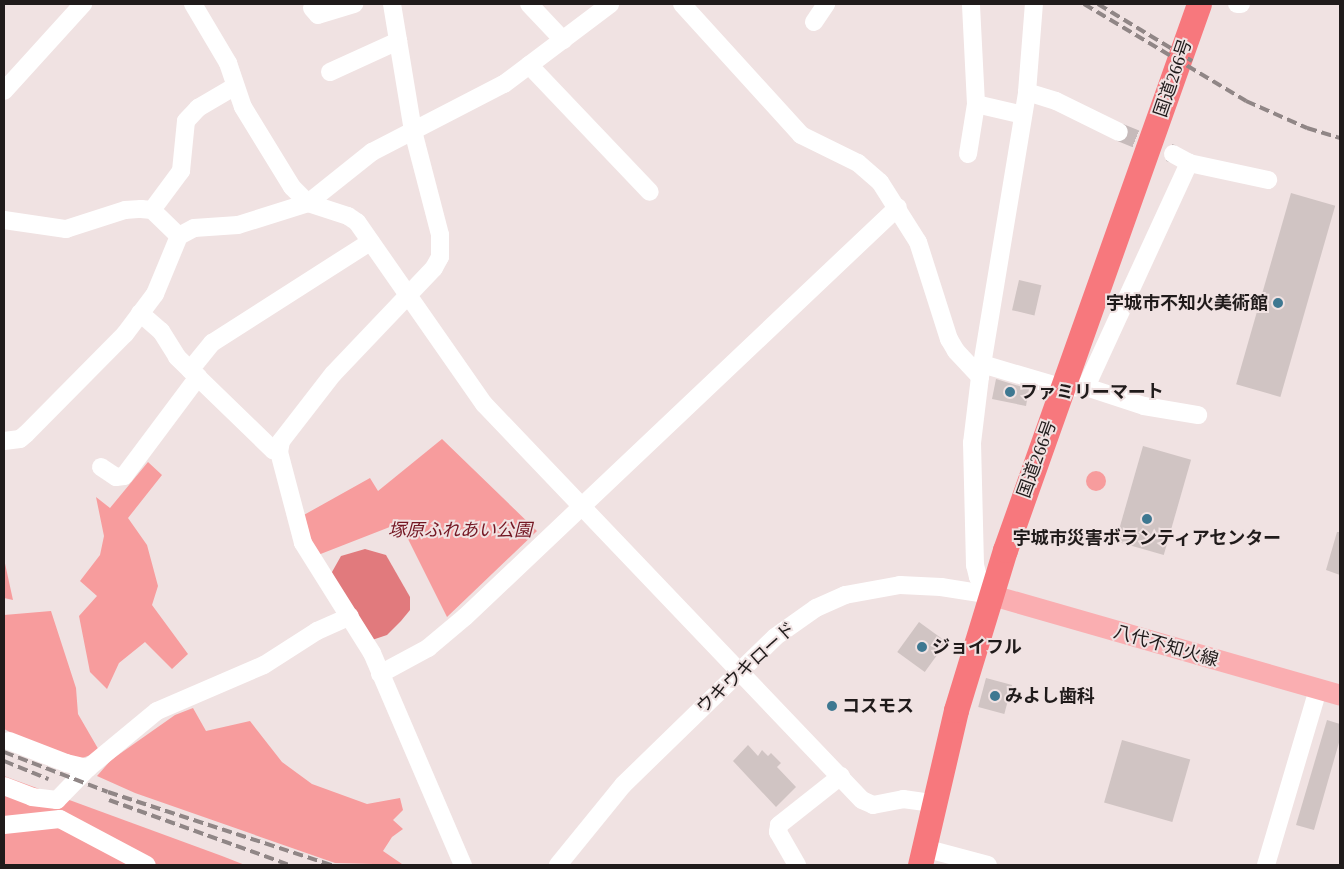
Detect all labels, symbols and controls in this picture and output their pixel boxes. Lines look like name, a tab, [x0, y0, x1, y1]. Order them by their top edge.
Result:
street label: 国道266号	[1150, 36, 1196, 120]
place label: 宇城市不知火美術館	[1106, 292, 1268, 314]
marker: 宇城市不知火美術館	[1272, 297, 1284, 309]
place label: ファミリーマート	[1020, 381, 1164, 403]
marker: ファミリーマート	[1004, 386, 1016, 398]
street label: 国道266号	[1013, 417, 1061, 501]
marker: 宇城市災害ボランティアセンター	[1141, 513, 1153, 525]
park label: 塚原ふれあい公園	[388, 519, 532, 541]
place label: 宇城市災害ボランティアセンター	[1012, 527, 1282, 549]
street label: ウキウキロード	[692, 618, 800, 718]
street label: 八代不知火線	[1111, 621, 1221, 671]
place label: ジョイフル	[932, 636, 1022, 658]
marker: ジョイフル	[916, 641, 928, 653]
place label: みよし歯科	[1005, 685, 1095, 707]
marker: みよし歯科	[989, 690, 1001, 702]
place label: コスモス	[842, 695, 914, 717]
marker: コスモス	[826, 700, 838, 712]

